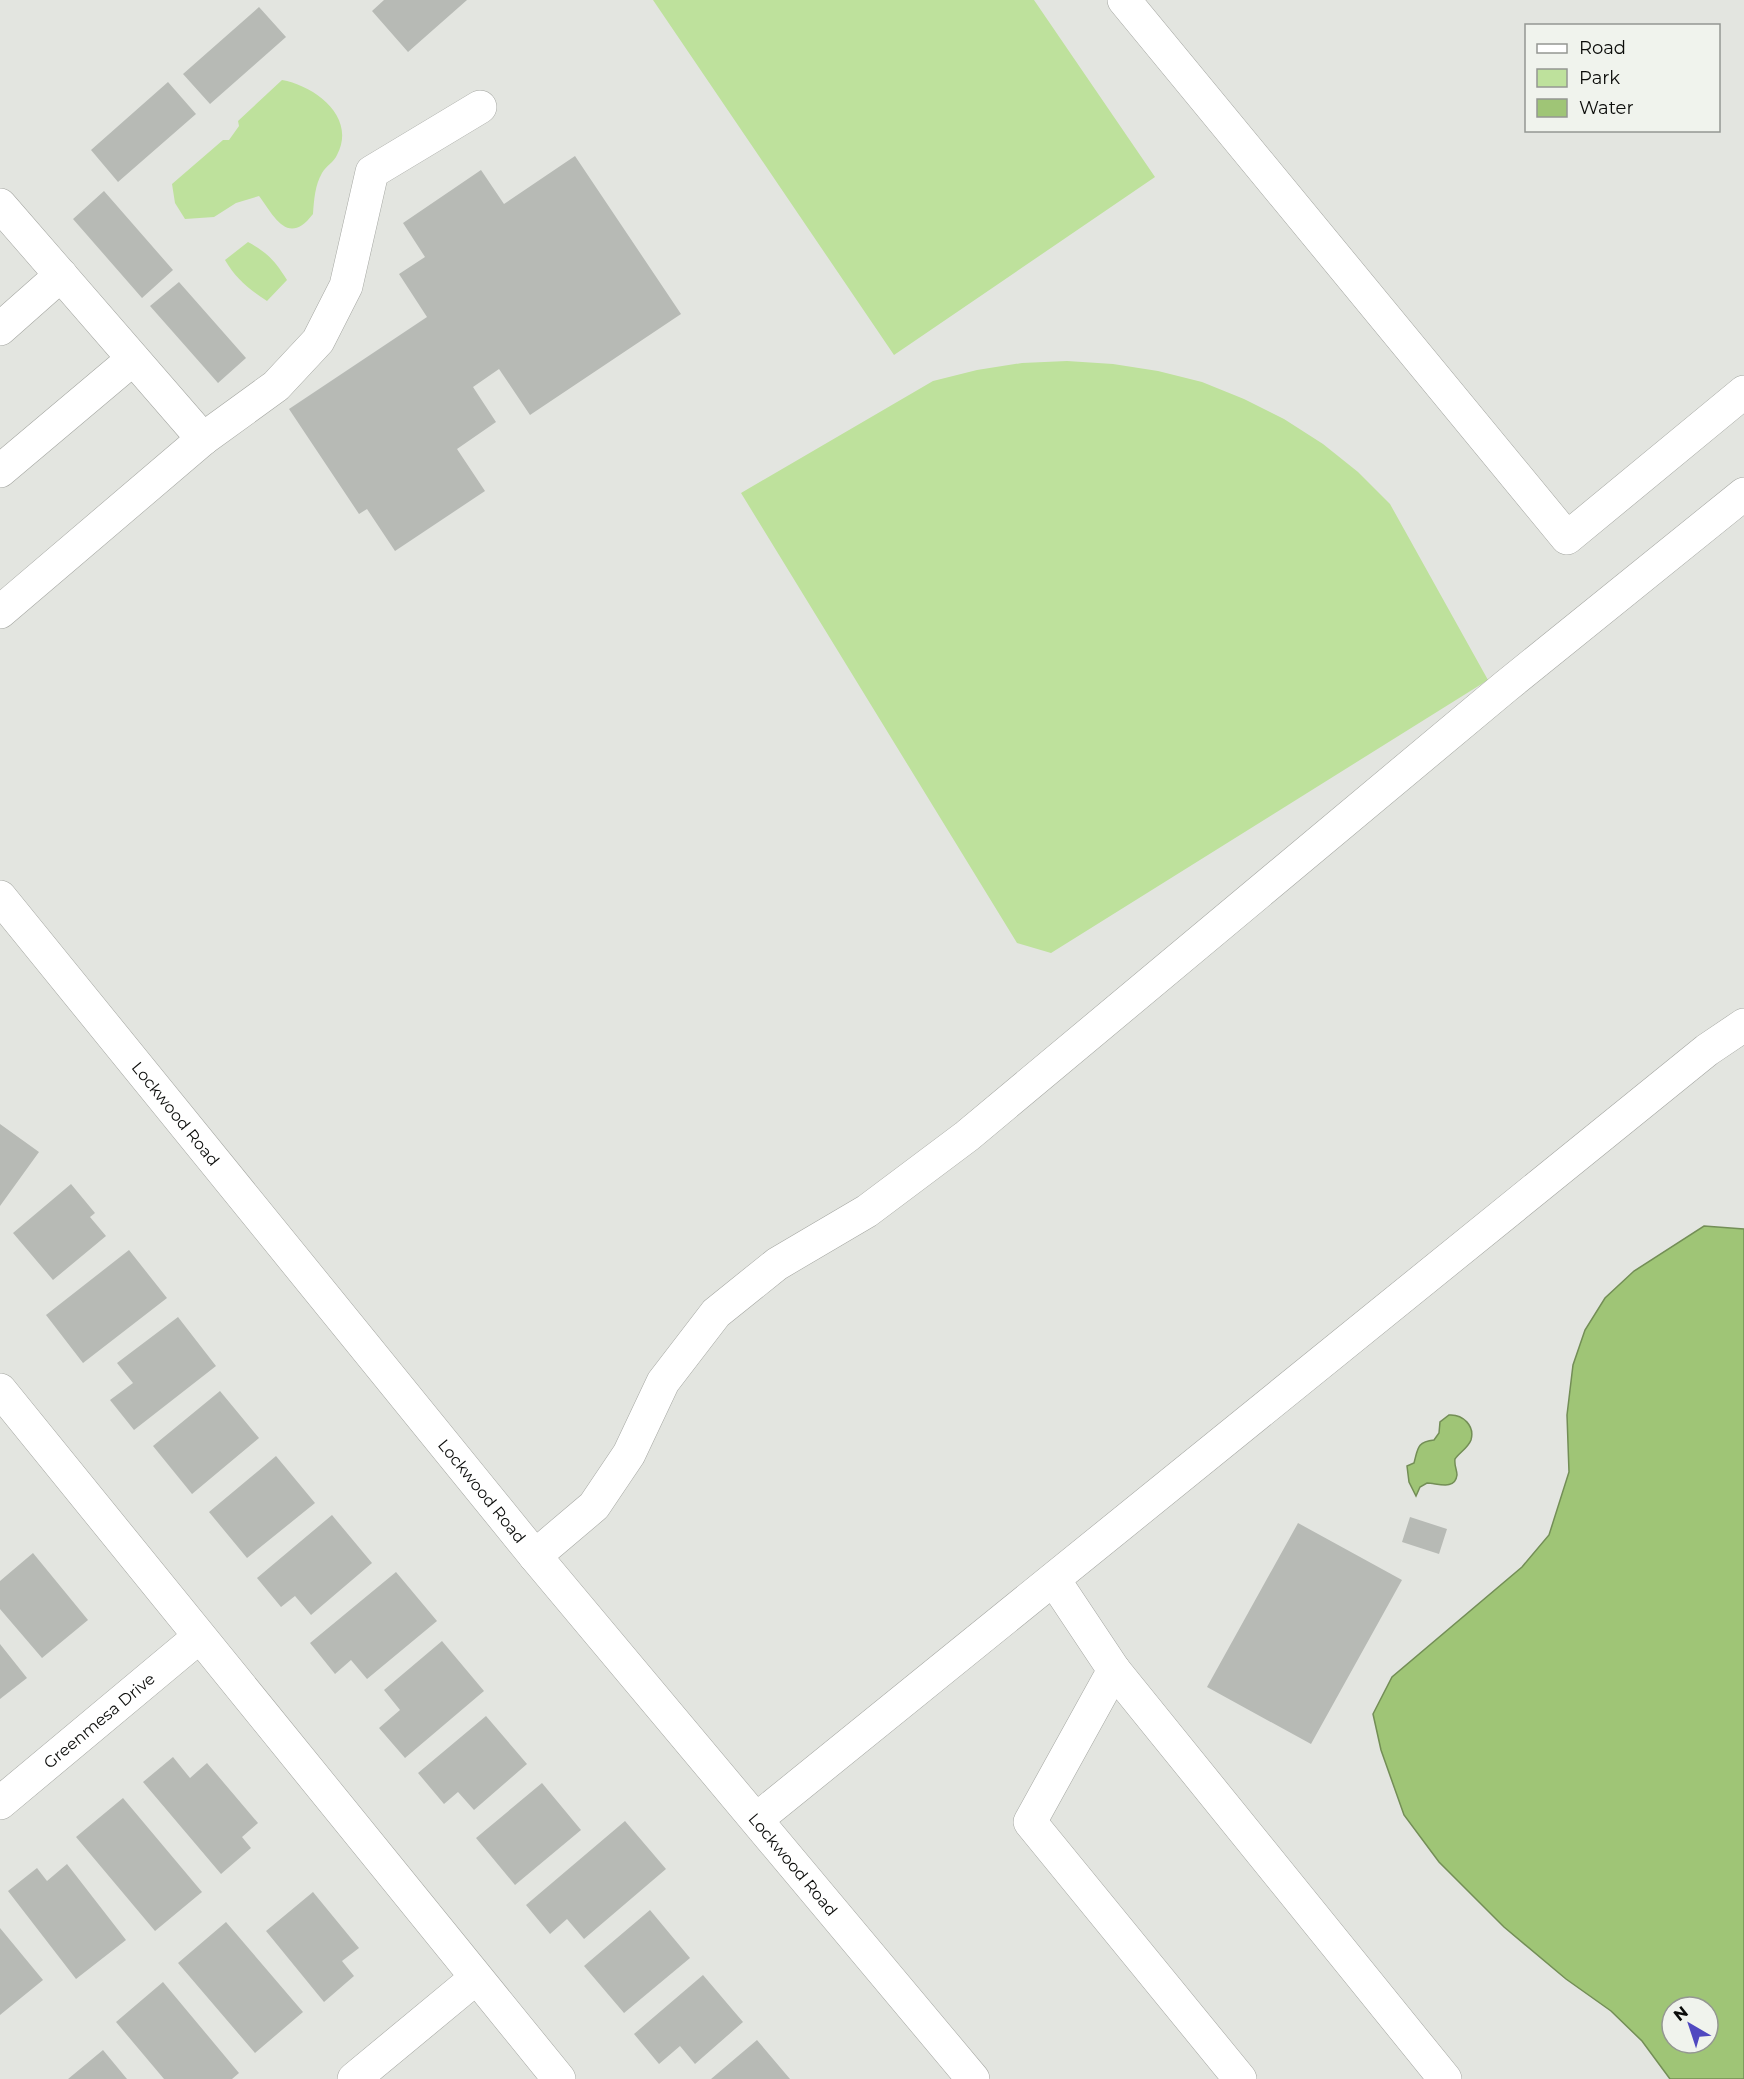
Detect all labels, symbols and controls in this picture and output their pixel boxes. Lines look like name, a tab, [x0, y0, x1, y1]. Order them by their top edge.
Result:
legend	[1525, 24, 1720, 132]
text: Road	[1579, 37, 1626, 59]
text: Park	[1579, 67, 1620, 89]
text: Water	[1579, 97, 1634, 119]
street label: Lockwood Road	[128, 1058, 223, 1170]
street label: Lockwood Road	[434, 1435, 530, 1547]
street label: Greenmesa Drive	[40, 1669, 159, 1773]
street label: Lockwood Road	[744, 1809, 841, 1920]
north arrow	[1660, 1995, 1720, 2055]
text: N	[1670, 2002, 1692, 2025]

